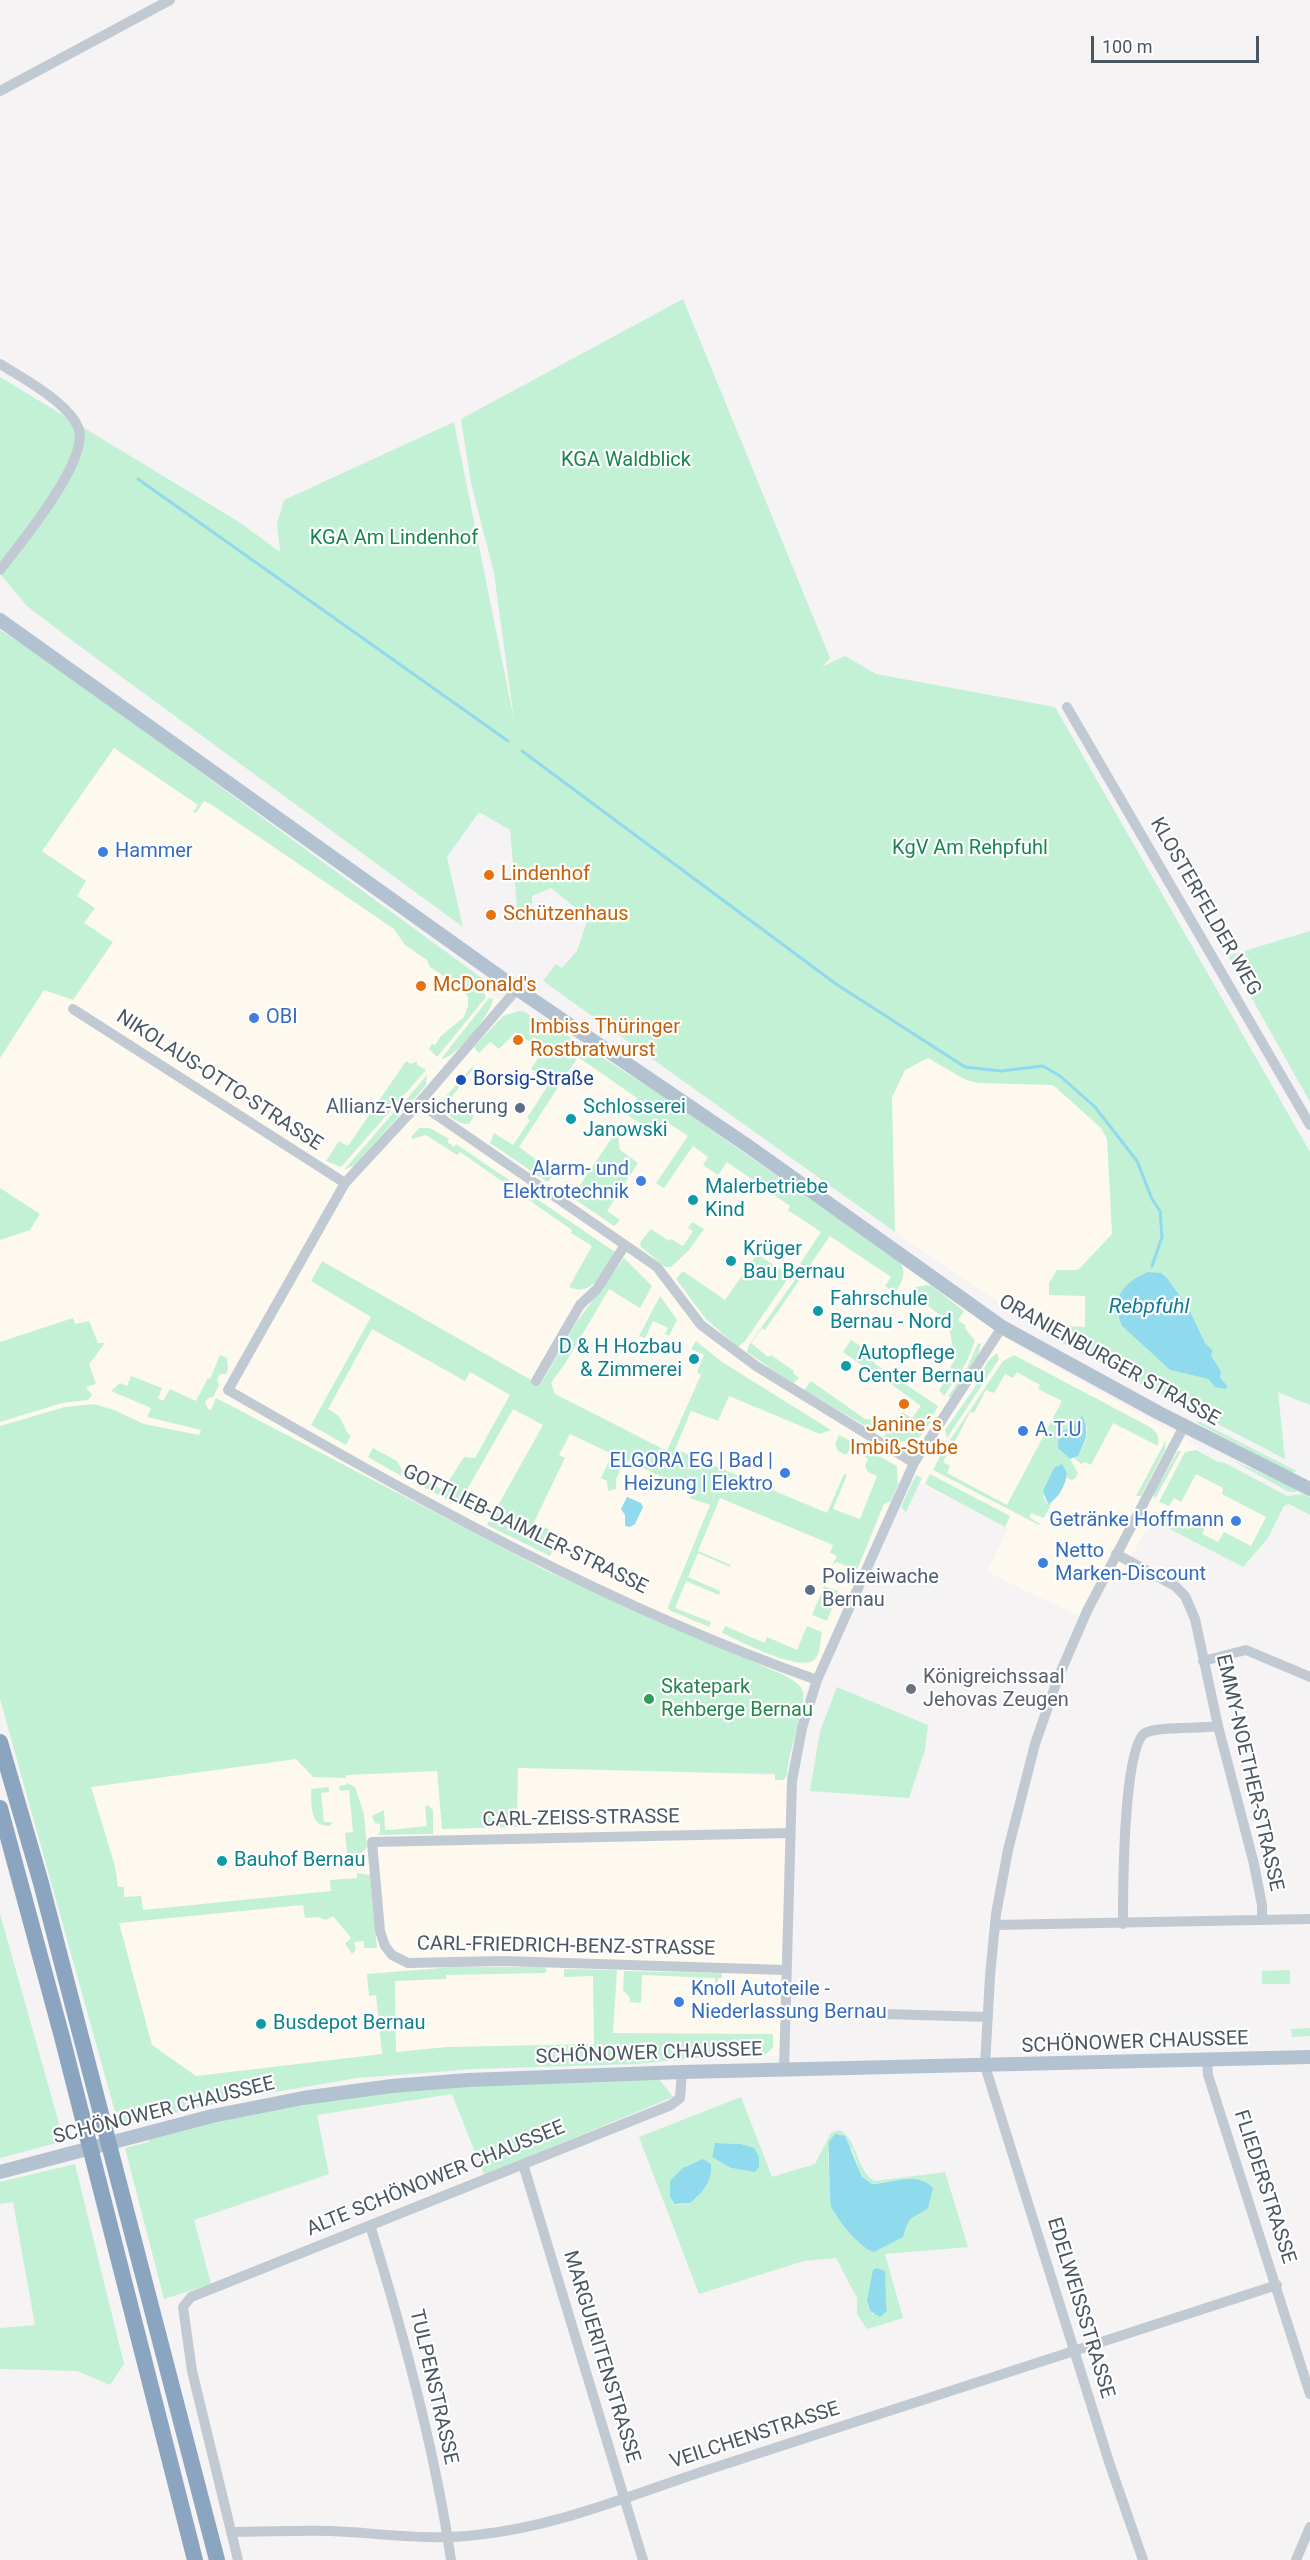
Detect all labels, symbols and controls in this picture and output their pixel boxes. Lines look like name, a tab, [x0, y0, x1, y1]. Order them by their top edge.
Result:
scale bar	[1094, 24, 1262, 62]
text: 100 m	[1102, 36, 1153, 57]
park label: KGA Waldblick	[561, 449, 691, 473]
park label: KGA Am Lindenhof	[310, 527, 478, 551]
street label: KLOSTERFELDER WEG	[1144, 814, 1266, 1000]
park label: KgV Am Rehpfuhl	[892, 837, 1048, 861]
place label: Hammer	[115, 840, 193, 864]
marker: Hammer	[96, 845, 110, 859]
place label: Lindenhof	[501, 863, 590, 887]
marker: Lindenhof	[482, 868, 496, 882]
place label: Schützenhaus	[503, 903, 629, 927]
marker: Schützenhaus	[484, 908, 498, 922]
place label: McDonald's	[433, 974, 537, 998]
marker: McDonald's	[414, 979, 428, 993]
street label: NIKOLAUS-OTTO-STRASSE	[112, 1005, 326, 1157]
place label: OBI	[266, 1006, 298, 1030]
marker: OBI	[247, 1011, 261, 1025]
place label: Imbiss Thüringer Rostbratwurst	[530, 1016, 680, 1063]
marker: Imbiss Thüringer Rostbratwurst	[511, 1033, 525, 1047]
place label: Borsig-Straße	[473, 1068, 594, 1092]
marker: Borsig-Straße	[454, 1073, 468, 1087]
place label: Allianz-Versicherung	[326, 1096, 508, 1120]
place label: Schlosserei Janowski	[583, 1096, 686, 1143]
marker: Allianz-Versicherung	[513, 1101, 527, 1115]
marker: Schlosserei Janowski	[564, 1112, 578, 1126]
place label: Alarm- und Elektrotechnik	[503, 1158, 629, 1205]
marker: Alarm- und Elektrotechnik	[634, 1174, 648, 1188]
place label: Malerbetriebe Kind	[705, 1176, 828, 1223]
marker: Malerbetriebe Kind	[686, 1193, 700, 1207]
place label: Krüger Bau Bernau	[743, 1238, 845, 1285]
marker: Krüger Bau Bernau	[724, 1254, 738, 1268]
place label: Fahrschule Bernau - Nord	[830, 1288, 952, 1335]
street label: ORANIENBURGER STRASSE	[994, 1290, 1224, 1432]
water label: Rebpfuhl	[1109, 1295, 1189, 1321]
marker: Fahrschule Bernau - Nord	[811, 1304, 825, 1318]
place label: D & H Hozbau & Zimmerei	[559, 1336, 682, 1383]
place label: Autopflege Center Bernau	[858, 1342, 984, 1389]
marker: D & H Hozbau & Zimmerei	[687, 1352, 701, 1366]
marker: Autopflege Center Bernau	[839, 1359, 853, 1373]
marker: Janine´s Imbiß-Stube	[897, 1397, 911, 1411]
place label: Janine´s Imbiß-Stube	[850, 1414, 958, 1461]
place label: A.T.U	[1035, 1419, 1081, 1443]
marker: A.T.U	[1016, 1424, 1030, 1438]
place label: ELGORA EG | Bad | Heizung | Elektro	[610, 1450, 773, 1497]
street label: GOTTLIEB-DAIMLER-STRASSE	[398, 1460, 652, 1600]
marker: ELGORA EG | Bad | Heizung | Elektro	[778, 1466, 792, 1480]
place label: Getränke Hoffmann	[1049, 1509, 1224, 1533]
marker: Getränke Hoffmann	[1229, 1514, 1243, 1528]
place label: Netto Marken-Discount	[1055, 1540, 1206, 1587]
marker: Netto Marken-Discount	[1036, 1556, 1050, 1570]
place label: Polizeiwache Bernau	[822, 1566, 939, 1613]
marker: Polizeiwache Bernau	[803, 1583, 817, 1597]
street label: EMMY-NOETHER-STRASSE	[1210, 1652, 1288, 1894]
place label: Königreichssaal Jehovas Zeugen	[923, 1666, 1069, 1713]
place label: Skatepark Rehberge Bernau	[661, 1676, 813, 1723]
marker: Königreichssaal Jehovas Zeugen	[904, 1682, 918, 1696]
marker: Skatepark Rehberge Bernau	[642, 1692, 656, 1706]
street label: CARL-ZEISS-STRASSE	[482, 1805, 680, 1833]
place label: Bauhof Bernau	[234, 1849, 365, 1873]
marker: Bauhof Bernau	[215, 1854, 229, 1868]
street label: CARL-FRIEDRICH-BENZ-STRASSE	[417, 1932, 715, 1962]
place label: Knoll Autoteile - Niederlassung Bernau	[691, 1978, 887, 2025]
marker: Knoll Autoteile - Niederlassung Bernau	[672, 1995, 686, 2009]
place label: Busdepot Bernau	[273, 2012, 426, 2036]
marker: Busdepot Bernau	[254, 2017, 268, 2031]
street label: SCHÖNOWER CHAUSSEE	[1021, 2027, 1249, 2059]
street label: SCHÖNOWER CHAUSSEE	[535, 2038, 763, 2070]
street label: SCHÖNOWER CHAUSSEE	[51, 2072, 277, 2150]
street label: FLIEDERSTRASSE	[1228, 2107, 1300, 2267]
street label: ALTE SCHÖNOWER CHAUSSEE	[303, 2116, 569, 2242]
street label: EDELWEISSSTRASSE	[1041, 2215, 1119, 2401]
street label: MARGUERITENSTRASSE	[557, 2248, 645, 2466]
street label: TULPENSTRASSE	[404, 2307, 462, 2467]
street label: VEILCHENSTRASSE	[667, 2397, 843, 2475]

